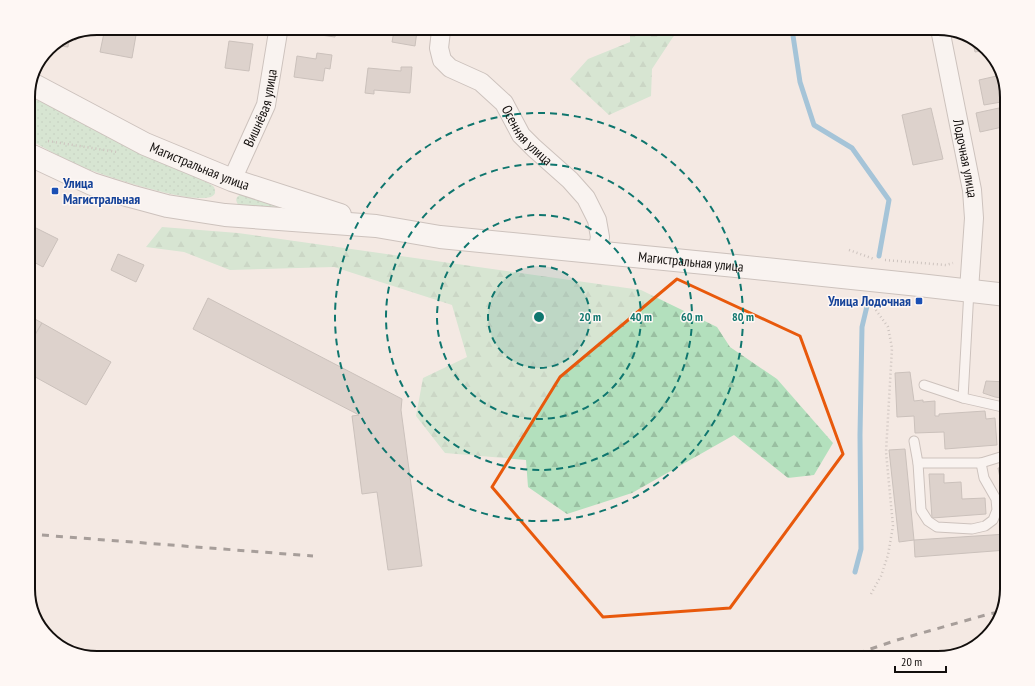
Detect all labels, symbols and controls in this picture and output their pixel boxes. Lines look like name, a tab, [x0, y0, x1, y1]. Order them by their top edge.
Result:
street label: Вишнёвая улица	[239, 68, 281, 150]
street label: Осенняя улица	[498, 102, 556, 169]
street label: Лодочная улица	[949, 117, 982, 198]
street label: Магистральная улица	[147, 138, 252, 194]
place label: Улица Магистральная	[62, 174, 140, 208]
marker: Улица Магистральная	[50, 186, 60, 196]
street label: Магистральная улица	[637, 247, 744, 276]
place label: Улица Лодочная	[827, 292, 911, 310]
marker: Улица Лодочная	[914, 296, 924, 306]
text: 20 m	[579, 309, 601, 324]
text: 40 m	[630, 309, 652, 324]
text: 60 m	[681, 309, 703, 324]
text: 80 m	[732, 309, 754, 324]
centre of rings	[532, 310, 546, 324]
scale bar	[895, 648, 946, 674]
text: 20 m	[901, 654, 922, 669]

